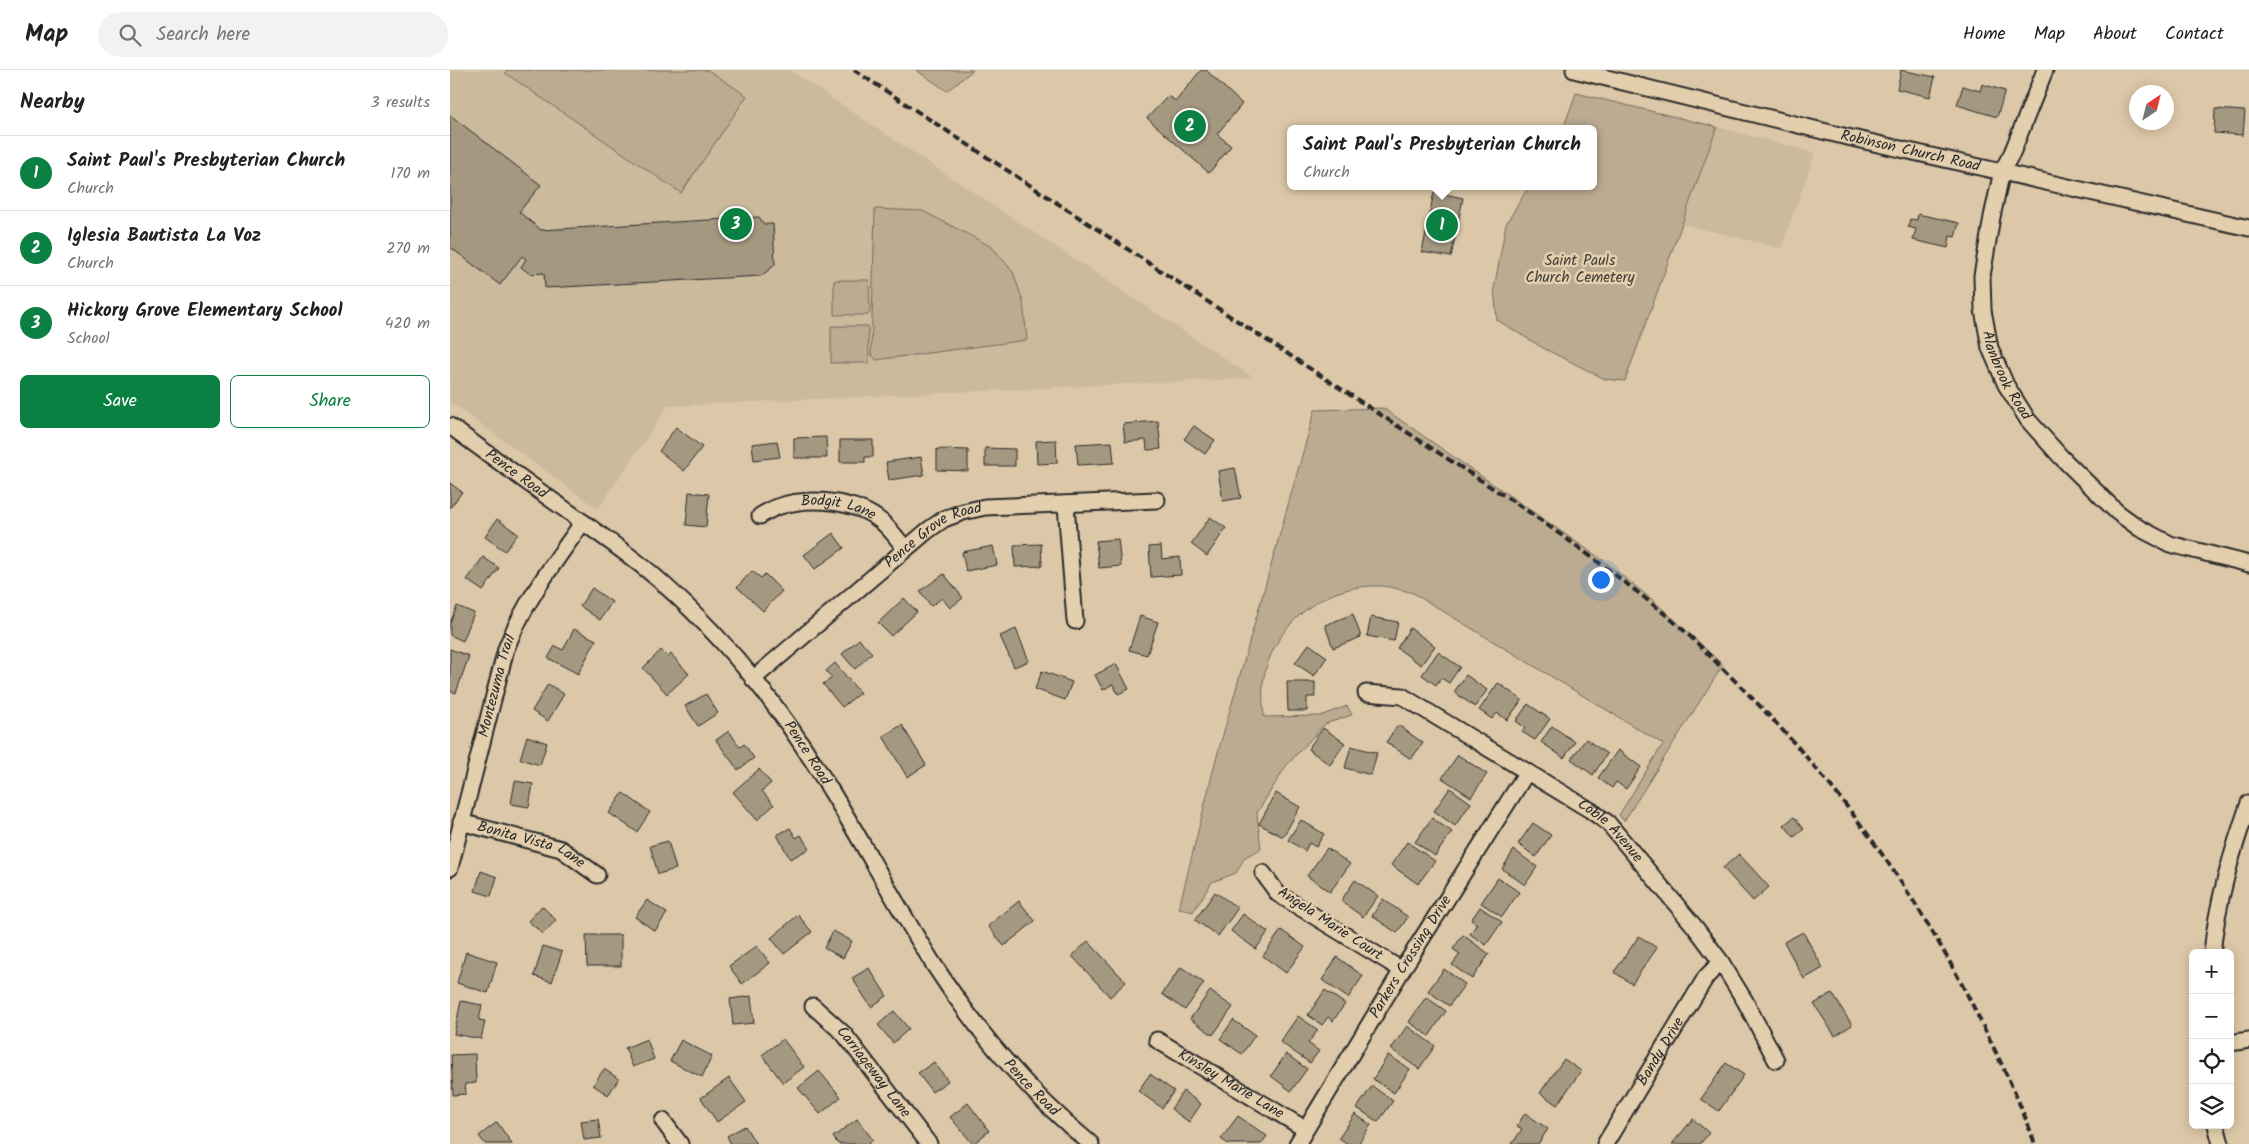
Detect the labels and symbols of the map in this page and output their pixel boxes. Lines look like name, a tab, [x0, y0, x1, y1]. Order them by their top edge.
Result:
north arrow	[2129, 85, 2174, 130]
pin: 2	[1174, 107, 1206, 145]
street label: Robinson Church Road	[1838, 124, 1983, 179]
pin: 3	[720, 205, 752, 243]
pin: 1	[1426, 206, 1458, 244]
park label: Saint Pauls Church Cemetery	[1526, 249, 1635, 290]
street label: Alanbrook Road	[1975, 329, 2038, 426]
street label: Pence Road	[480, 443, 553, 506]
street label: Bodgit Lane	[800, 489, 881, 527]
street label: Pence Grove Road	[879, 496, 984, 574]
your location	[1588, 567, 1614, 593]
street label: Montezuma Trail	[472, 630, 523, 740]
street label: Pence Road	[777, 716, 837, 790]
street label: Coble Avenue	[1573, 793, 1649, 868]
street label: Bonita Vista Lane	[474, 815, 590, 875]
street label: Angela Marie Court	[1272, 881, 1388, 967]
street label: Parkers Crossing Drive	[1363, 890, 1458, 1023]
street label: Bandy Drive	[1631, 1012, 1691, 1091]
street label: Carriageway Lane	[831, 1020, 917, 1124]
street label: Kinsley Marie Lane	[1173, 1043, 1289, 1126]
street label: Pence Road	[997, 1053, 1065, 1123]

